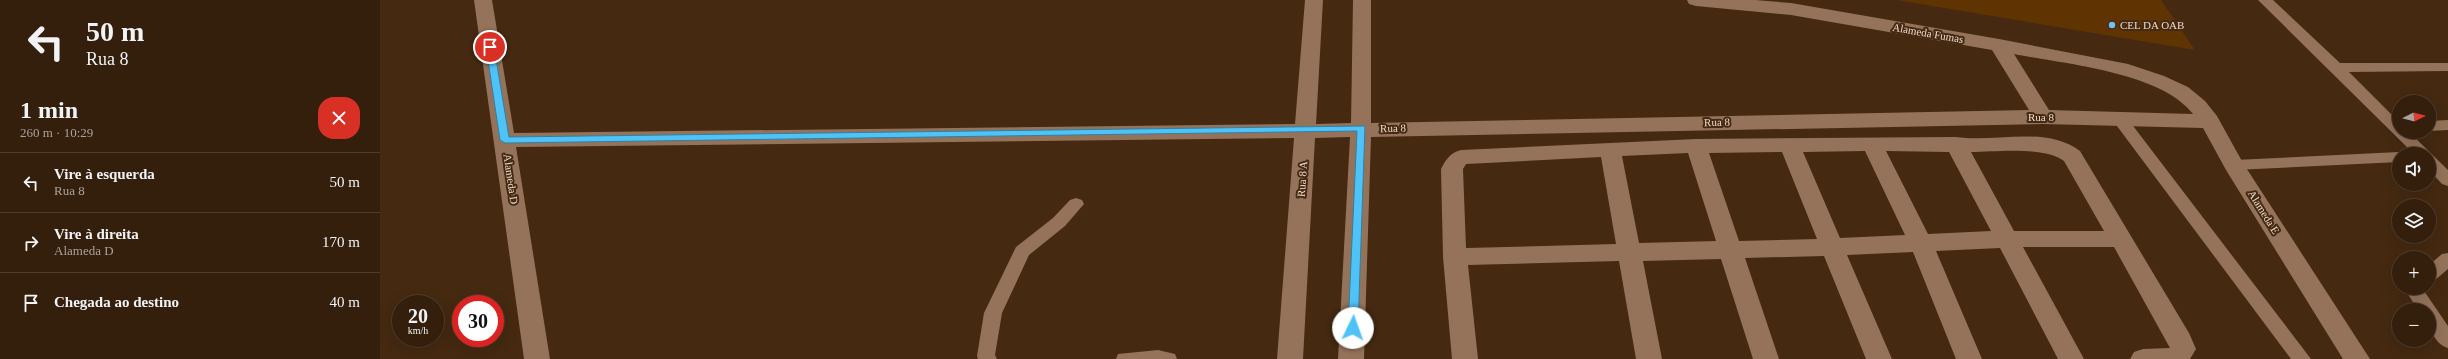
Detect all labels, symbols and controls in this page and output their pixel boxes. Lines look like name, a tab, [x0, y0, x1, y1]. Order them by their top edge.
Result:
icon: left	[20, 16, 72, 68]
text: 50 m	[86, 16, 144, 47]
place label: CEL DA OAB	[2120, 19, 2184, 31]
marker: CEL DA OAB	[2107, 20, 2117, 30]
street label: Alameda Fumas	[1892, 21, 1964, 45]
pin	[473, 30, 507, 64]
icon: arrive	[479, 36, 501, 58]
text: Rua 8	[86, 49, 129, 69]
north arrow	[2392, 95, 2436, 139]
map controls	[2392, 95, 2436, 347]
text: 1 min	[20, 97, 78, 123]
button: close	[318, 97, 360, 139]
street label: Rua 8	[2028, 111, 2054, 123]
street label: Rua 8	[1704, 116, 1731, 128]
street label: Rua 8	[1380, 122, 1407, 134]
text: 260 m · 10:29	[20, 125, 93, 140]
button: sound	[2392, 147, 2436, 191]
street label: Alameda D	[502, 153, 520, 205]
street label: Rua 8 A	[1295, 161, 1309, 197]
text: Vire à esquerda	[54, 166, 155, 182]
icon: left	[20, 172, 42, 194]
text: 50 m	[330, 174, 360, 190]
text: Rua 8	[54, 183, 85, 198]
street label: Alameda E	[2246, 188, 2282, 236]
button: layers	[2392, 199, 2436, 243]
text: Vire à direita	[54, 226, 139, 242]
icon: right	[20, 232, 42, 254]
text: 170 m	[322, 234, 360, 250]
text: Alameda D	[54, 243, 114, 258]
button: +	[2392, 251, 2436, 295]
icon: arrive	[20, 292, 42, 314]
text: Chegada ao destino	[54, 294, 179, 310]
text: 40 m	[330, 294, 360, 310]
speed limit sign: 30	[452, 295, 504, 347]
button: −	[2392, 303, 2436, 347]
text: 20	[408, 305, 428, 327]
position arrow	[1332, 307, 1374, 349]
text: km/h	[408, 325, 428, 336]

